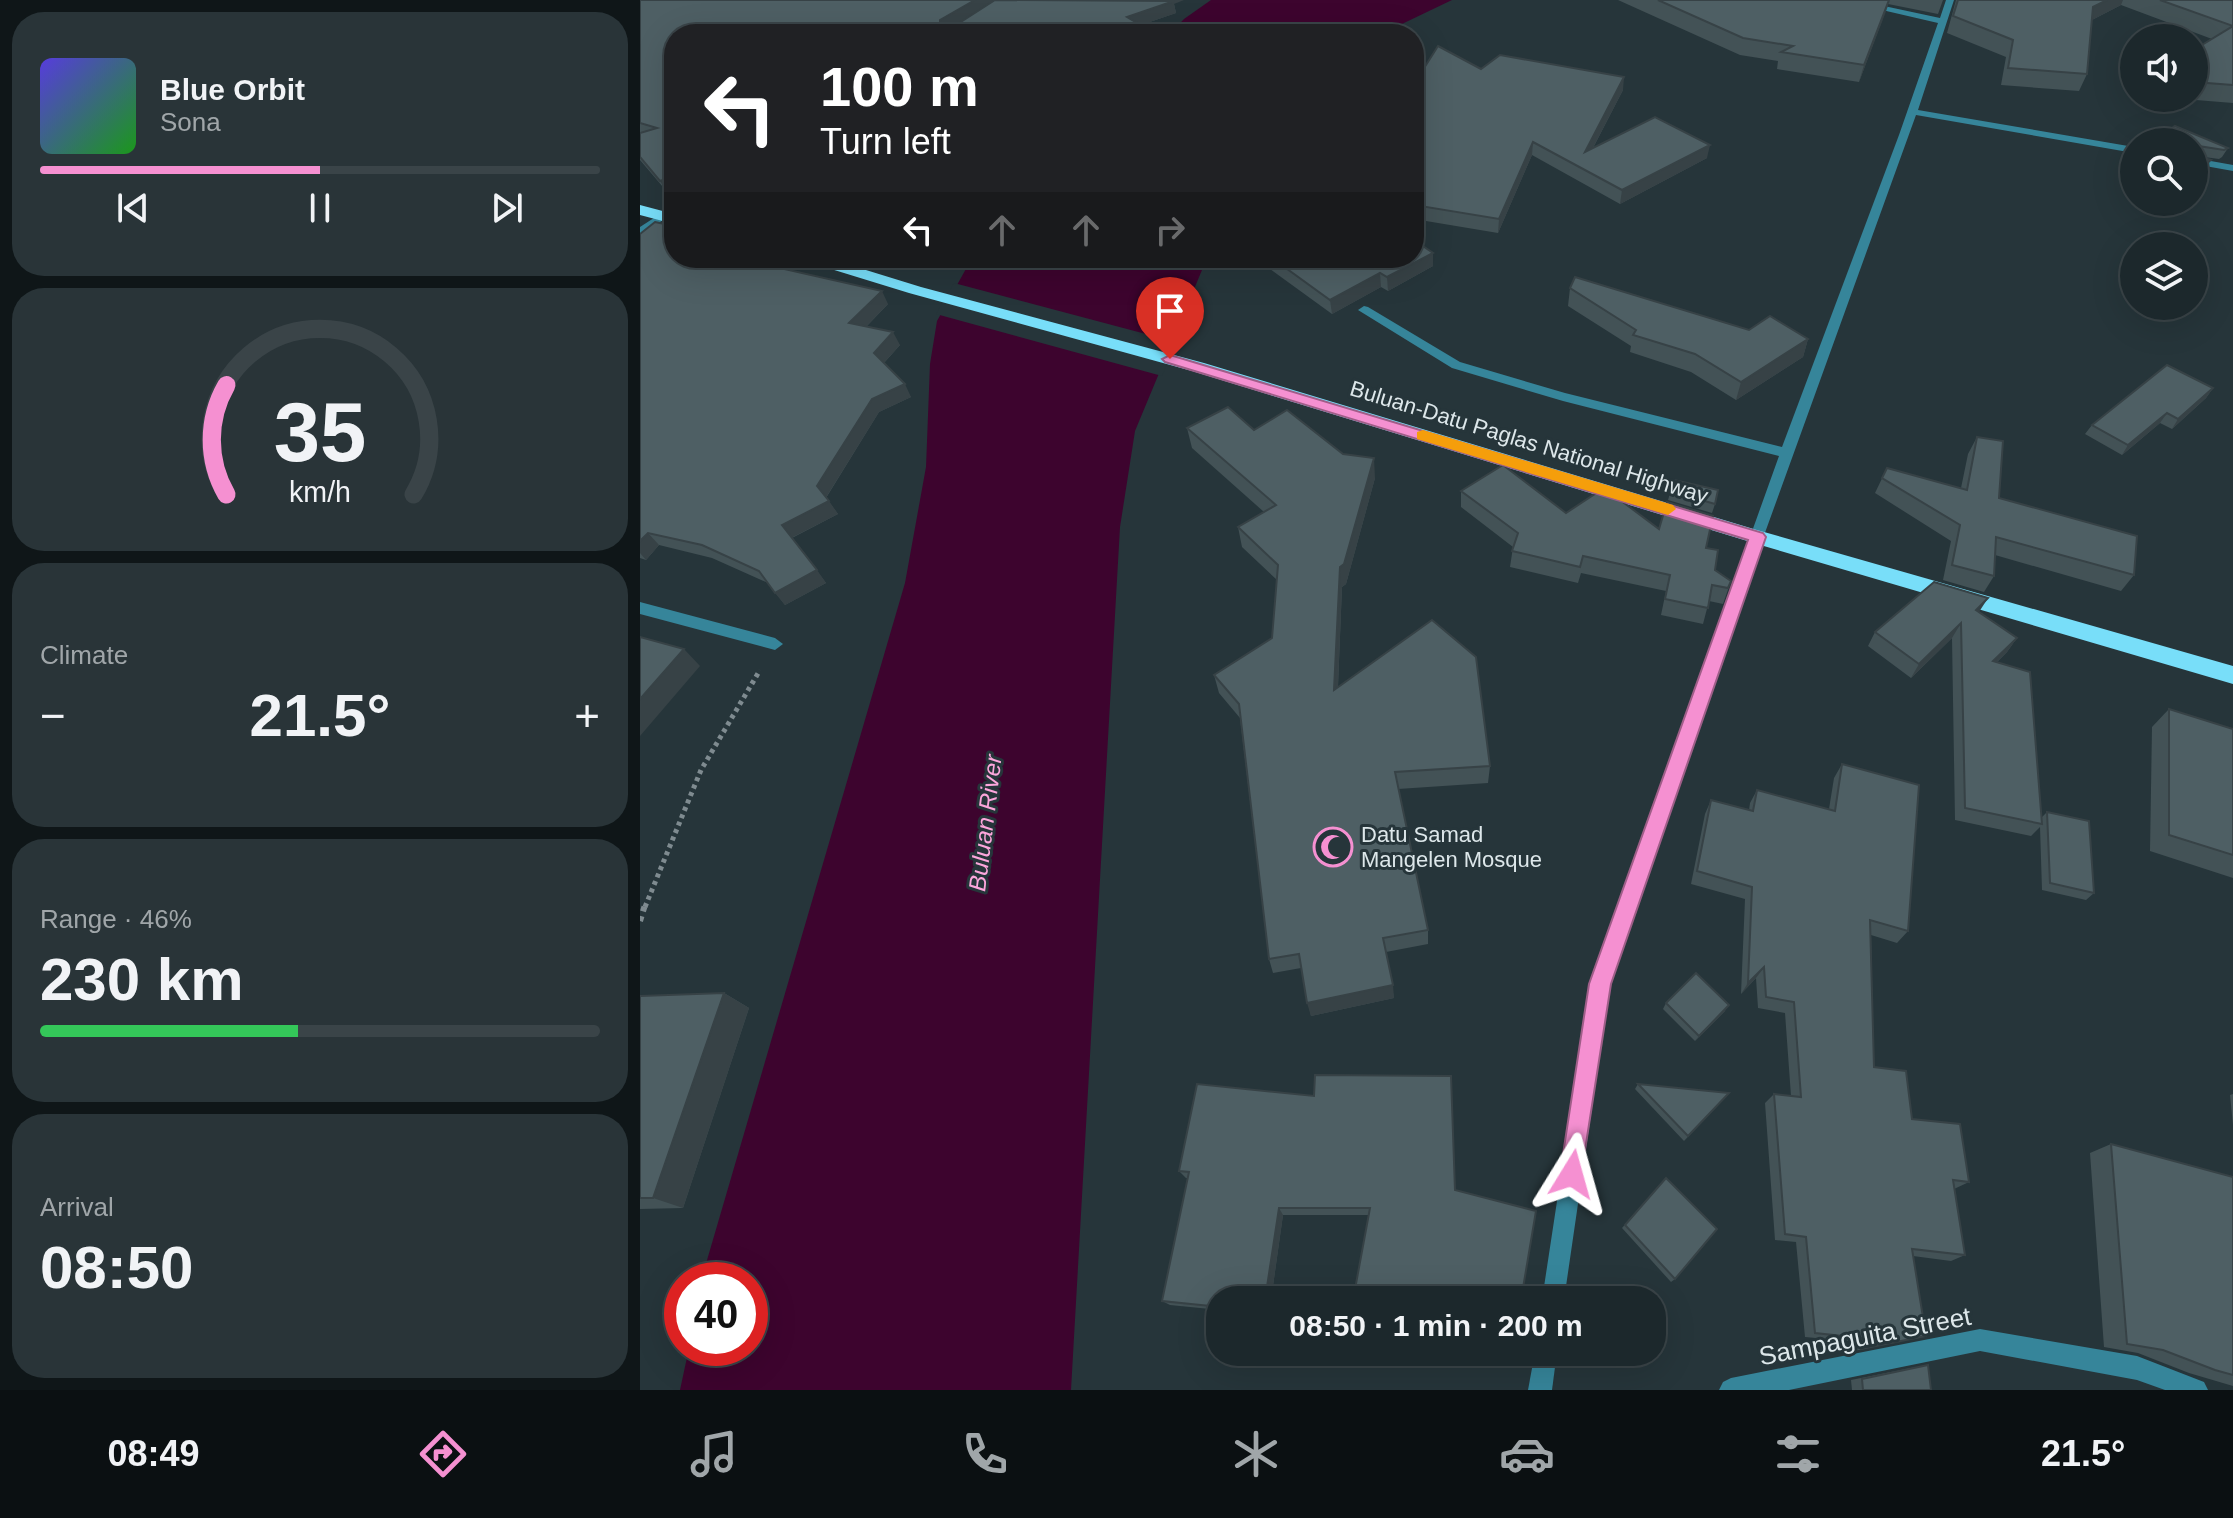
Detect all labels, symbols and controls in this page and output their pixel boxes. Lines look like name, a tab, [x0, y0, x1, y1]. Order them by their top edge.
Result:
map controls	[2120, 24, 2208, 320]
button: sound	[2120, 24, 2208, 112]
text: 100 m	[820, 55, 979, 118]
icon: left	[688, 56, 792, 160]
text: Blue Orbit	[160, 73, 305, 106]
text: Sona	[160, 107, 221, 137]
text: Turn left	[820, 121, 951, 162]
button: search	[2120, 128, 2208, 216]
icon: previous	[111, 186, 155, 230]
icon: pause	[298, 186, 342, 230]
icon: next	[485, 186, 529, 230]
icon: left	[896, 208, 940, 252]
icon: ahead	[980, 208, 1024, 252]
icon: ahead	[1064, 208, 1108, 252]
icon: right	[1148, 208, 1192, 252]
button: layers	[2120, 232, 2208, 320]
pin	[1136, 277, 1204, 359]
icon: arrive	[1148, 289, 1192, 333]
street label: Buluan-Datu Paglas National Highway	[1347, 376, 1711, 508]
text: 35	[274, 386, 366, 479]
text: km/h	[289, 477, 351, 509]
text: Climate	[40, 640, 128, 670]
text: 21.5°	[250, 682, 390, 749]
text: −	[40, 691, 66, 740]
text: +	[574, 691, 600, 740]
water label: Buluan River	[963, 752, 1007, 893]
place label: Datu Samad Mangelen Mosque	[1361, 822, 1542, 872]
mosque icon: Datu Samad Mangelen Mosque	[1312, 826, 1354, 868]
text: Range · 46%	[40, 904, 192, 934]
text: 230 km	[40, 946, 244, 1013]
position arrow	[1530, 1132, 1614, 1216]
text: Arrival	[40, 1192, 114, 1222]
text: 08:50	[40, 1234, 193, 1301]
speed limit sign: 40	[664, 1262, 768, 1366]
street label: Sampaguita Street	[1756, 1301, 1974, 1371]
text: 08:50 · 1 min · 200 m	[1289, 1309, 1583, 1342]
icon: directions	[415, 1426, 471, 1482]
icon: music	[686, 1426, 742, 1482]
icon: phone	[957, 1426, 1013, 1482]
icon: climate	[1228, 1426, 1284, 1482]
icon: car	[1499, 1426, 1555, 1482]
icon: filters	[1770, 1426, 1826, 1482]
text: 08:49	[108, 1433, 200, 1474]
text: 21.5°	[2041, 1433, 2125, 1474]

